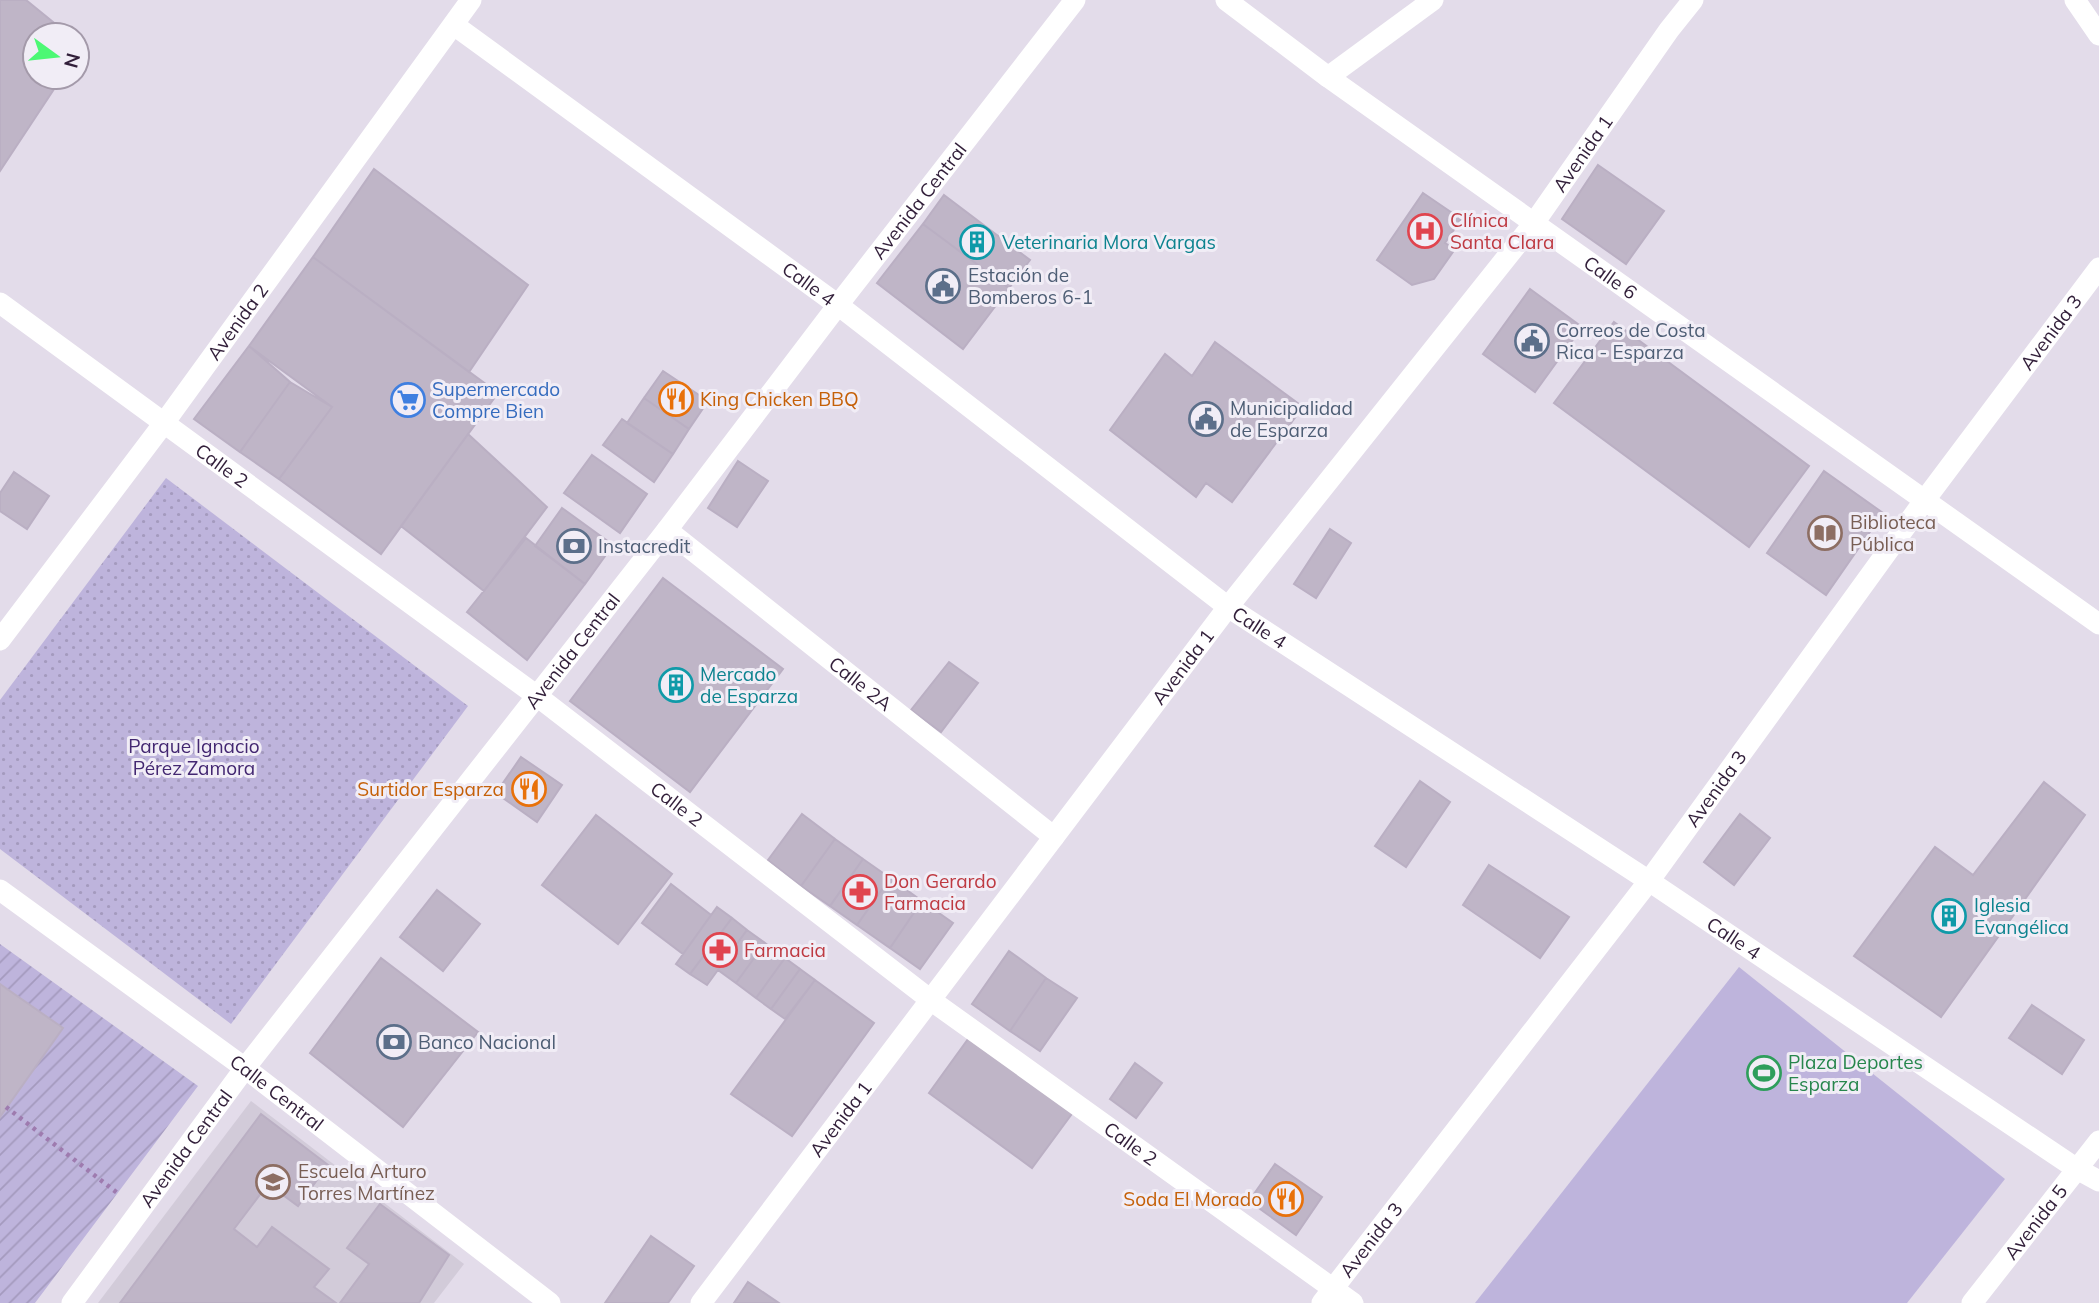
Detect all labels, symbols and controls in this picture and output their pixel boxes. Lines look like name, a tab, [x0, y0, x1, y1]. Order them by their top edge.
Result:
north arrow	[21, 21, 91, 91]
text: N	[59, 50, 86, 70]
street label: Avenida 1	[1547, 110, 1618, 197]
street label: Avenida Central	[866, 138, 971, 264]
place label: Clínica Santa Clara	[1450, 208, 1555, 254]
hospital icon: Clínica Santa Clara	[1406, 212, 1444, 250]
building icon: Veterinaria Mora Vargas	[958, 223, 996, 261]
place label: Veterinaria Mora Vargas	[1002, 230, 1216, 254]
street label: Calle 6	[1579, 250, 1642, 304]
street label: Calle 4	[777, 256, 840, 311]
place label: Estación de Bomberos 6-1	[968, 263, 1093, 309]
public building icon: Estación de Bomberos 6-1	[924, 267, 962, 305]
street label: Avenida 2	[202, 279, 273, 365]
street label: Avenida 3	[2015, 290, 2087, 375]
place label: Correos de Costa Rica - Esparza	[1556, 318, 1706, 364]
public building icon: Correos de Costa Rica - Esparza	[1513, 322, 1551, 360]
place label: Supermercado Compre Bien	[432, 377, 560, 423]
restaurant icon: King Chicken BBQ	[657, 380, 695, 418]
supermarket icon: Supermercado Compre Bien	[389, 381, 427, 419]
place label: King Chicken BBQ	[700, 387, 859, 411]
place label: Municipalidad de Esparza	[1230, 396, 1353, 442]
public building icon: Municipalidad de Esparza	[1187, 400, 1225, 438]
street label: Calle 2	[191, 438, 253, 493]
place label: Biblioteca Pública	[1850, 510, 1936, 556]
library icon: Biblioteca Pública	[1806, 514, 1844, 552]
bank icon: Instacredit	[555, 527, 593, 565]
place label: Instacredit	[598, 534, 691, 558]
street label: Avenida Central	[519, 588, 625, 713]
street label: Calle 4	[1228, 601, 1291, 654]
street label: Avenida 1	[1146, 624, 1219, 709]
street label: Calle 2A	[824, 651, 897, 716]
place label: Mercado de Esparza	[700, 662, 798, 708]
building icon: Mercado de Esparza	[657, 666, 695, 704]
park label: Parque Ignacio Pérez Zamora	[128, 734, 260, 780]
street label: Avenida 3	[1680, 746, 1752, 831]
restaurant icon: Surtidor Esparza	[510, 770, 548, 808]
street label: Calle 2	[646, 776, 708, 832]
place label: Surtidor Esparza	[357, 777, 504, 801]
place label: Don Gerardo Farmacia	[884, 869, 997, 915]
pharmacy icon: Don Gerardo Farmacia	[841, 873, 879, 911]
place label: Iglesia Evangélica	[1974, 893, 2069, 939]
building icon: Iglesia Evangélica	[1930, 897, 1968, 935]
street label: Calle 4	[1702, 911, 1765, 965]
pharmacy icon: Farmacia	[701, 931, 739, 969]
place label: Farmacia	[744, 938, 826, 962]
bank icon: Banco Nacional	[375, 1023, 413, 1061]
place label: Banco Nacional	[418, 1030, 556, 1054]
street label: Calle Central	[225, 1049, 328, 1136]
place label: Plaza Deportes Esparza	[1788, 1050, 1923, 1096]
sports icon: Plaza Deportes Esparza	[1745, 1054, 1783, 1092]
street label: Avenida 1	[804, 1076, 877, 1161]
street label: Avenida Central	[135, 1085, 237, 1212]
street label: Calle 2	[1099, 1116, 1162, 1171]
place label: Escuela Arturo Torres Martínez	[298, 1159, 435, 1205]
school or university icon: Escuela Arturo Torres Martínez	[254, 1163, 292, 1201]
restaurant icon: Soda El Morado	[1267, 1180, 1305, 1218]
street label: Avenida 5	[1999, 1180, 2072, 1264]
place label: Soda El Morado	[1123, 1187, 1262, 1211]
street label: Avenida 3	[1334, 1197, 1408, 1282]

